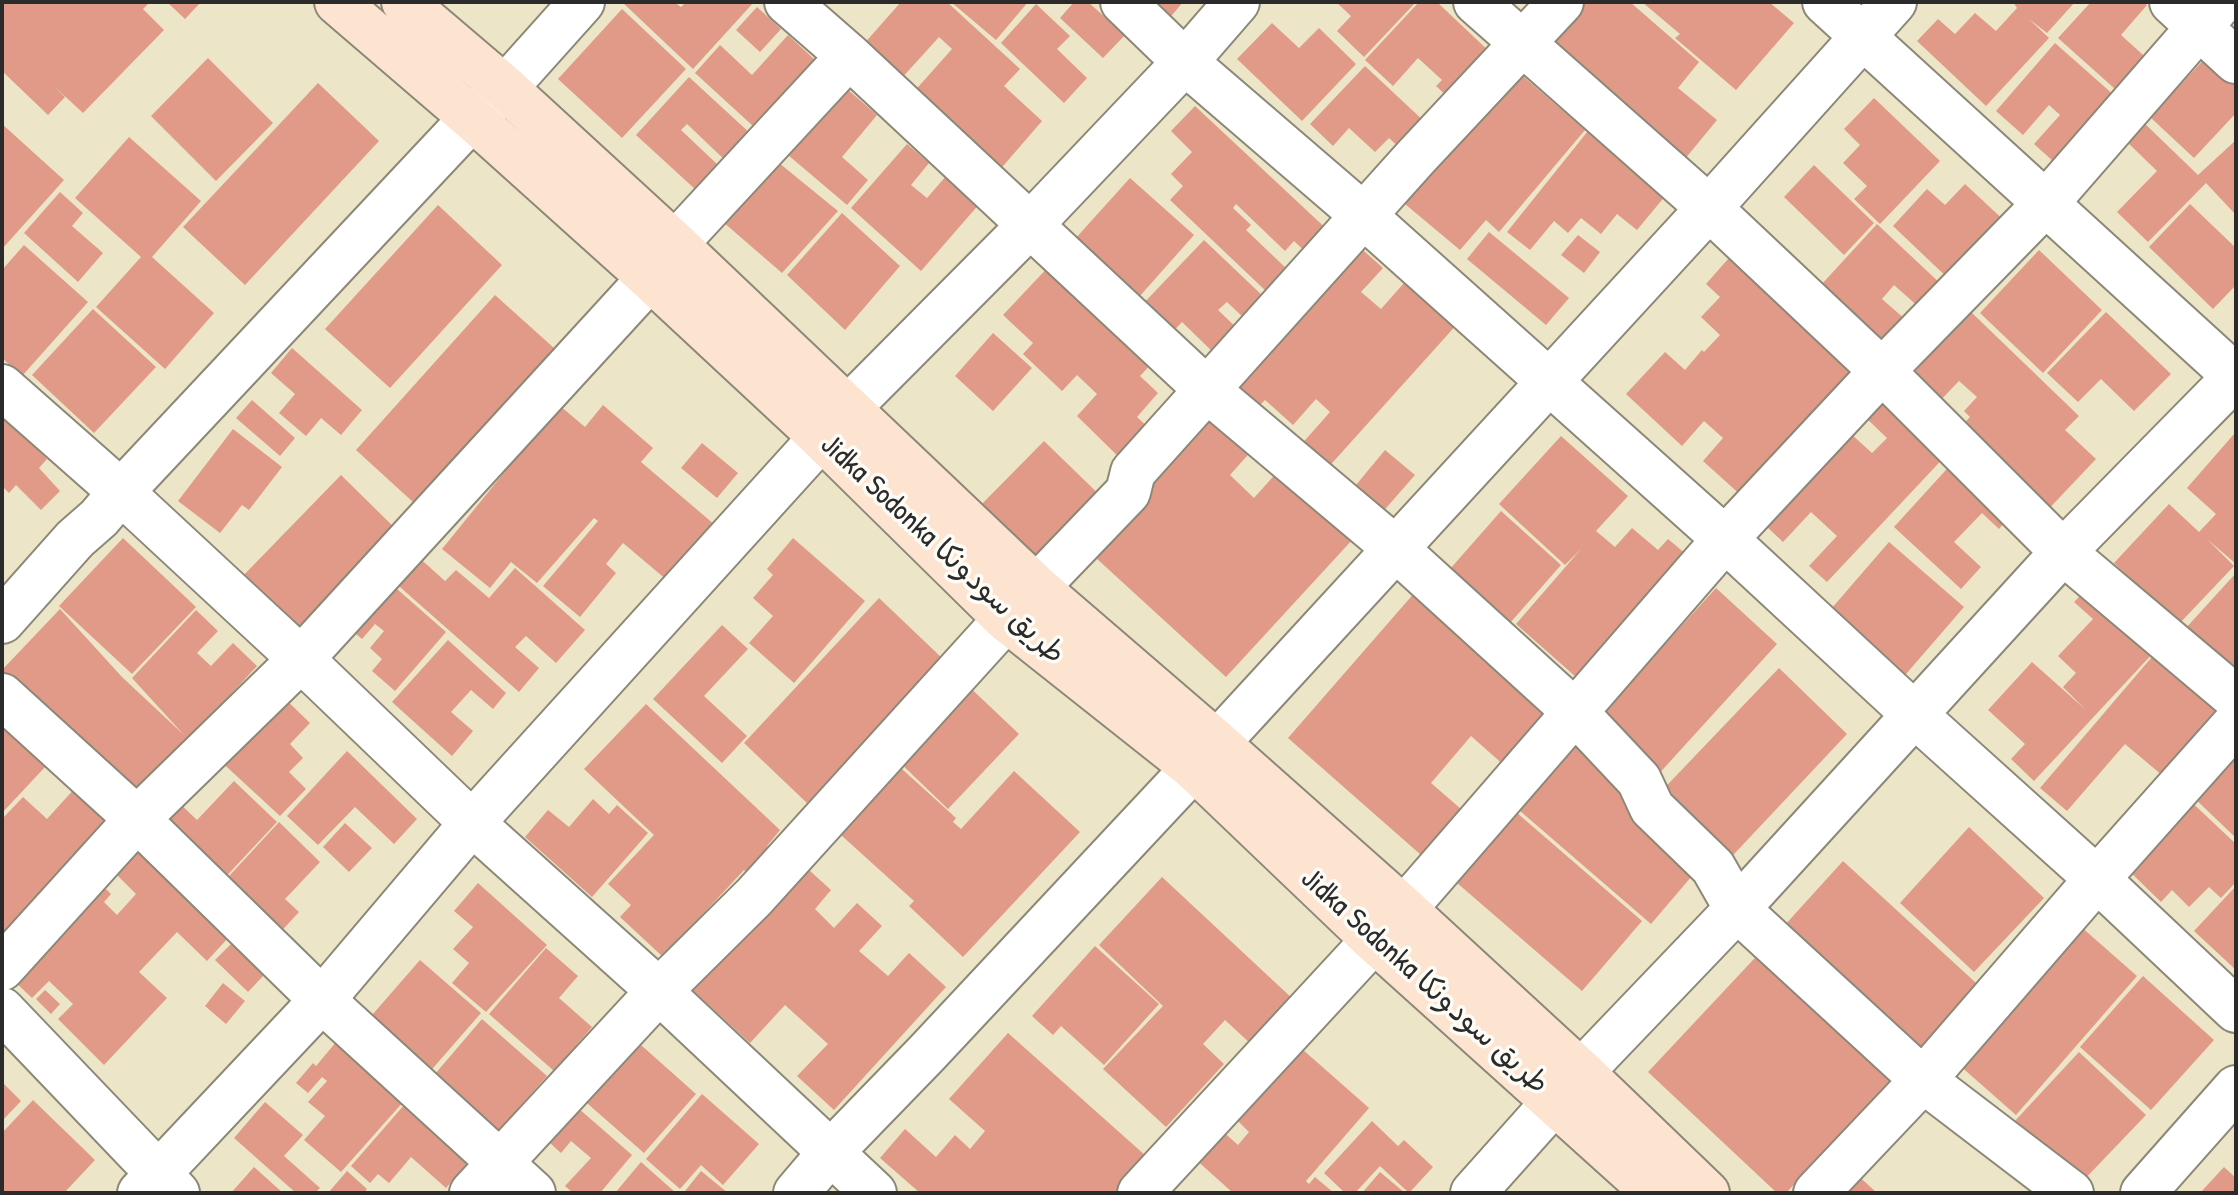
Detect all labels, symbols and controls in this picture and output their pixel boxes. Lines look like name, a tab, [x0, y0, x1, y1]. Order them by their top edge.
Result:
street label: Jidka Sodonka طريق سودونكا	[812, 427, 1072, 673]
street label: Jidka Sodonka طريق سودونكا	[1293, 861, 1555, 1103]

